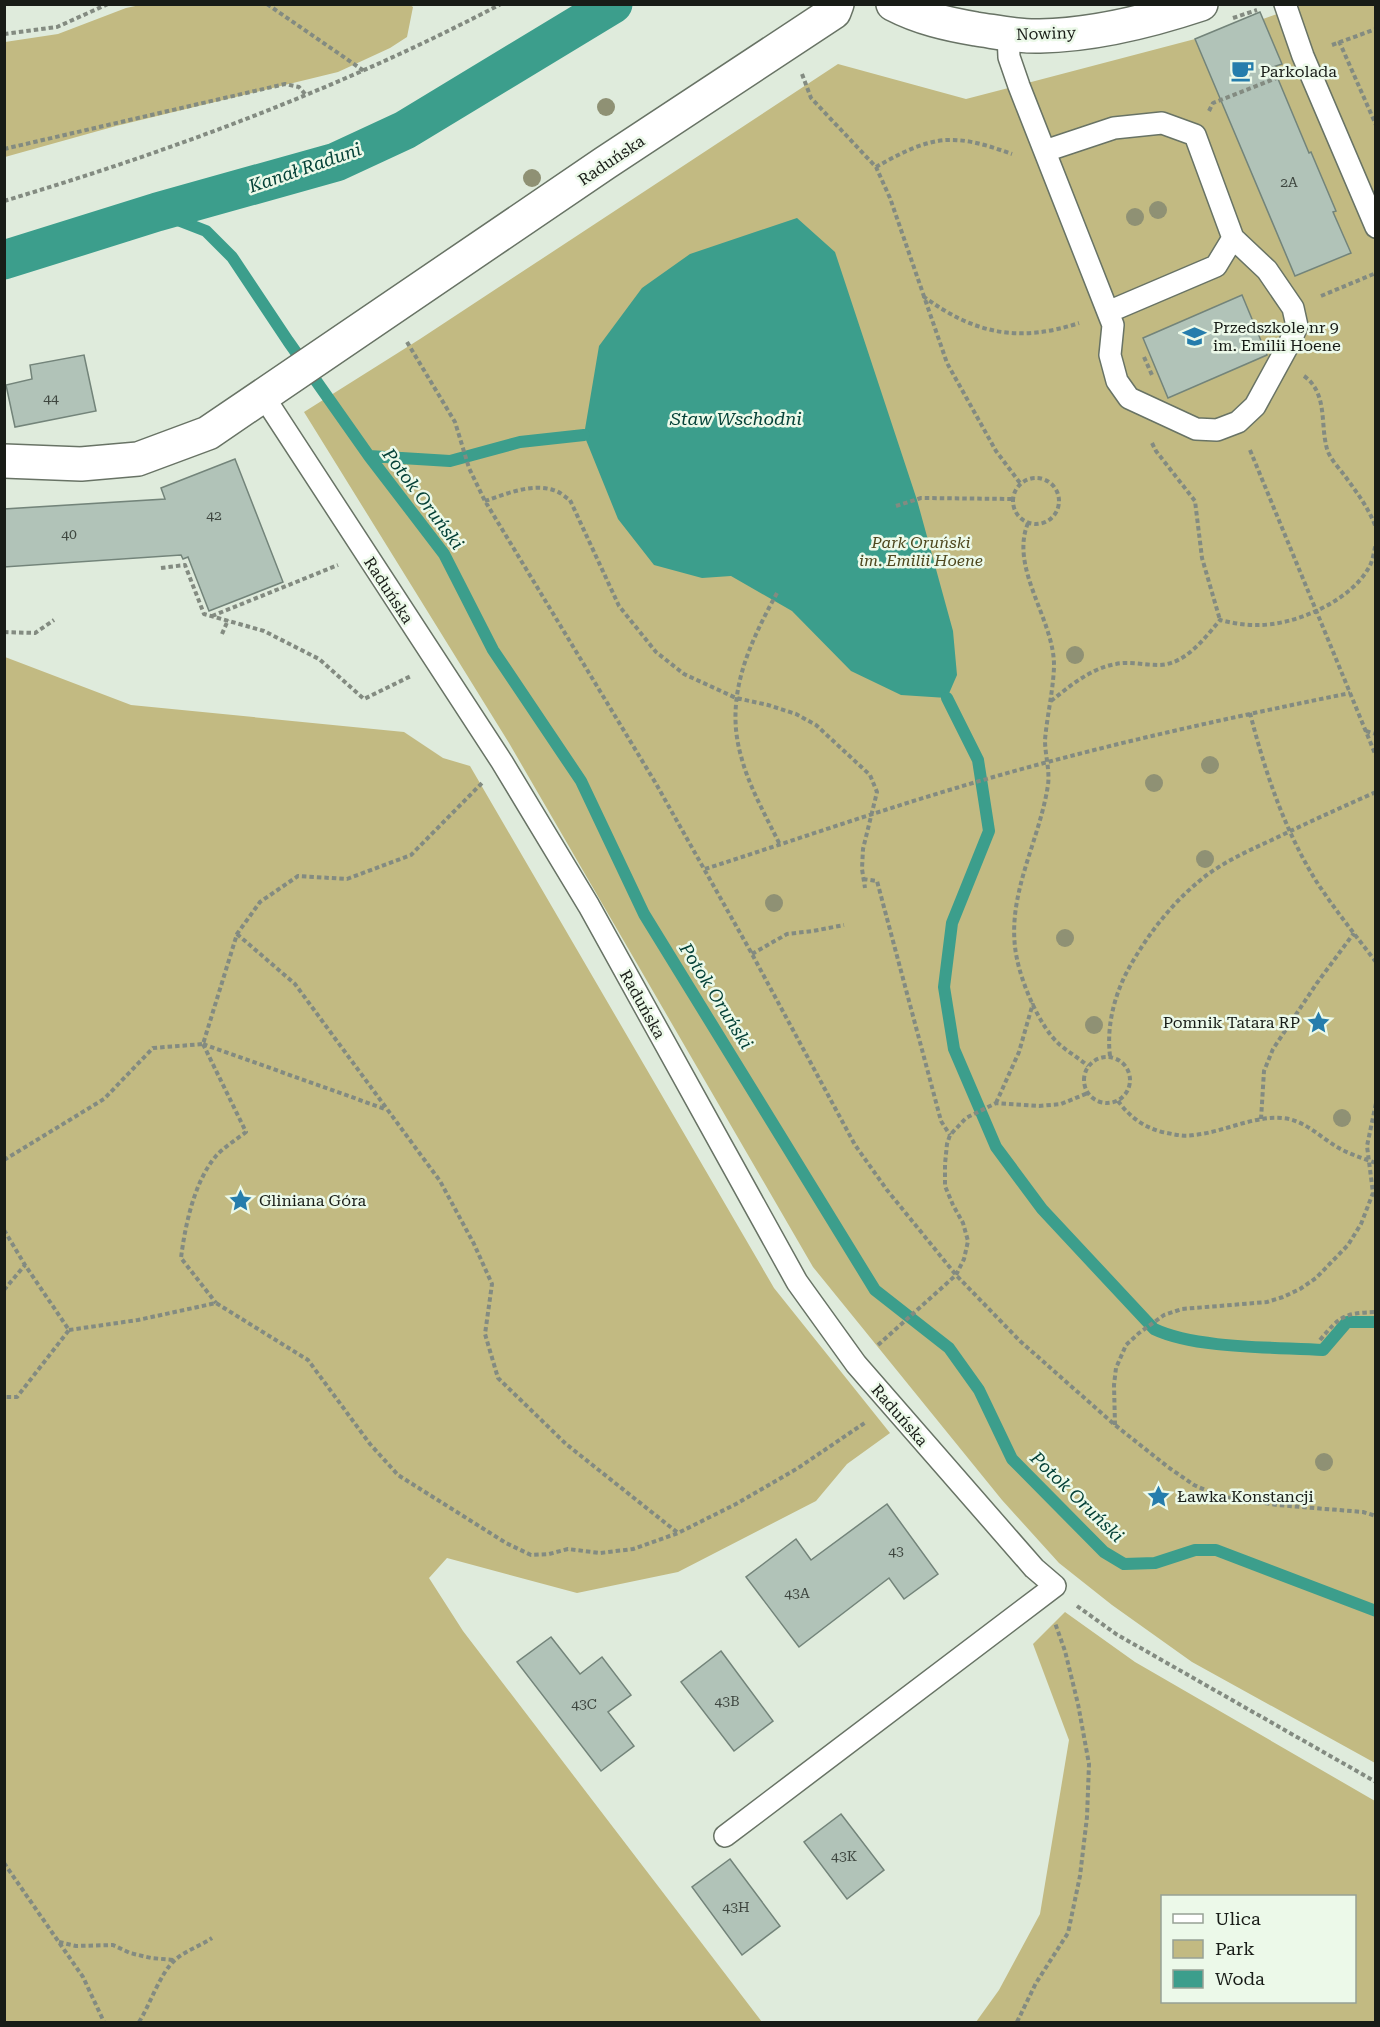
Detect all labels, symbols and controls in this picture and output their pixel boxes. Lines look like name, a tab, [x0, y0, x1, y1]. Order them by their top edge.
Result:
street label: Nowiny	[1016, 23, 1077, 44]
cafe icon: Parkolada	[1229, 58, 1255, 84]
place label: Parkolada	[1260, 62, 1337, 81]
street label: Raduńska	[575, 131, 648, 190]
water label: Kanał Raduni	[245, 138, 364, 197]
house number: 2A	[1280, 174, 1298, 190]
place label: Przedszkole nr 9 im. Emilii Hoene	[1213, 318, 1341, 355]
school or university icon: Przedszkole nr 9 im. Emilii Hoene	[1182, 323, 1208, 349]
house number: 44	[43, 390, 59, 406]
water label: Staw Wschodni	[669, 408, 802, 429]
water label: Potok Oruński	[378, 443, 468, 554]
house number: 42	[206, 507, 222, 523]
house number: 40	[61, 526, 77, 542]
park label: Park Oruński im. Emilii Hoene	[859, 533, 983, 570]
street label: Raduńska	[360, 553, 417, 628]
water label: Potok Oruński	[675, 938, 758, 1053]
street label: Raduńska	[616, 966, 669, 1042]
place icon: Pomnik Tatara RP	[1305, 1009, 1331, 1035]
place label: Pomnik Tatara RP	[1163, 1013, 1300, 1032]
place icon: Gliniana Góra	[228, 1187, 254, 1213]
place label: Gliniana Góra	[259, 1191, 367, 1210]
street label: Raduńska	[868, 1380, 932, 1450]
water label: Potok Oruński	[1026, 1446, 1128, 1546]
place icon: Ławka Konstancji	[1146, 1483, 1172, 1509]
place label: Ławka Konstancji	[1177, 1487, 1314, 1506]
house number: 43	[888, 1543, 904, 1559]
house number: 43A	[784, 1585, 810, 1601]
house number: 43B	[714, 1693, 740, 1709]
house number: 43C	[571, 1696, 597, 1712]
house number: 43K	[831, 1848, 857, 1864]
legend	[1161, 1895, 1356, 2003]
house number: 43H	[722, 1899, 750, 1915]
text: Ulica	[1215, 1908, 1261, 1929]
text: Park	[1215, 1938, 1255, 1959]
text: Woda	[1215, 1968, 1265, 1989]

